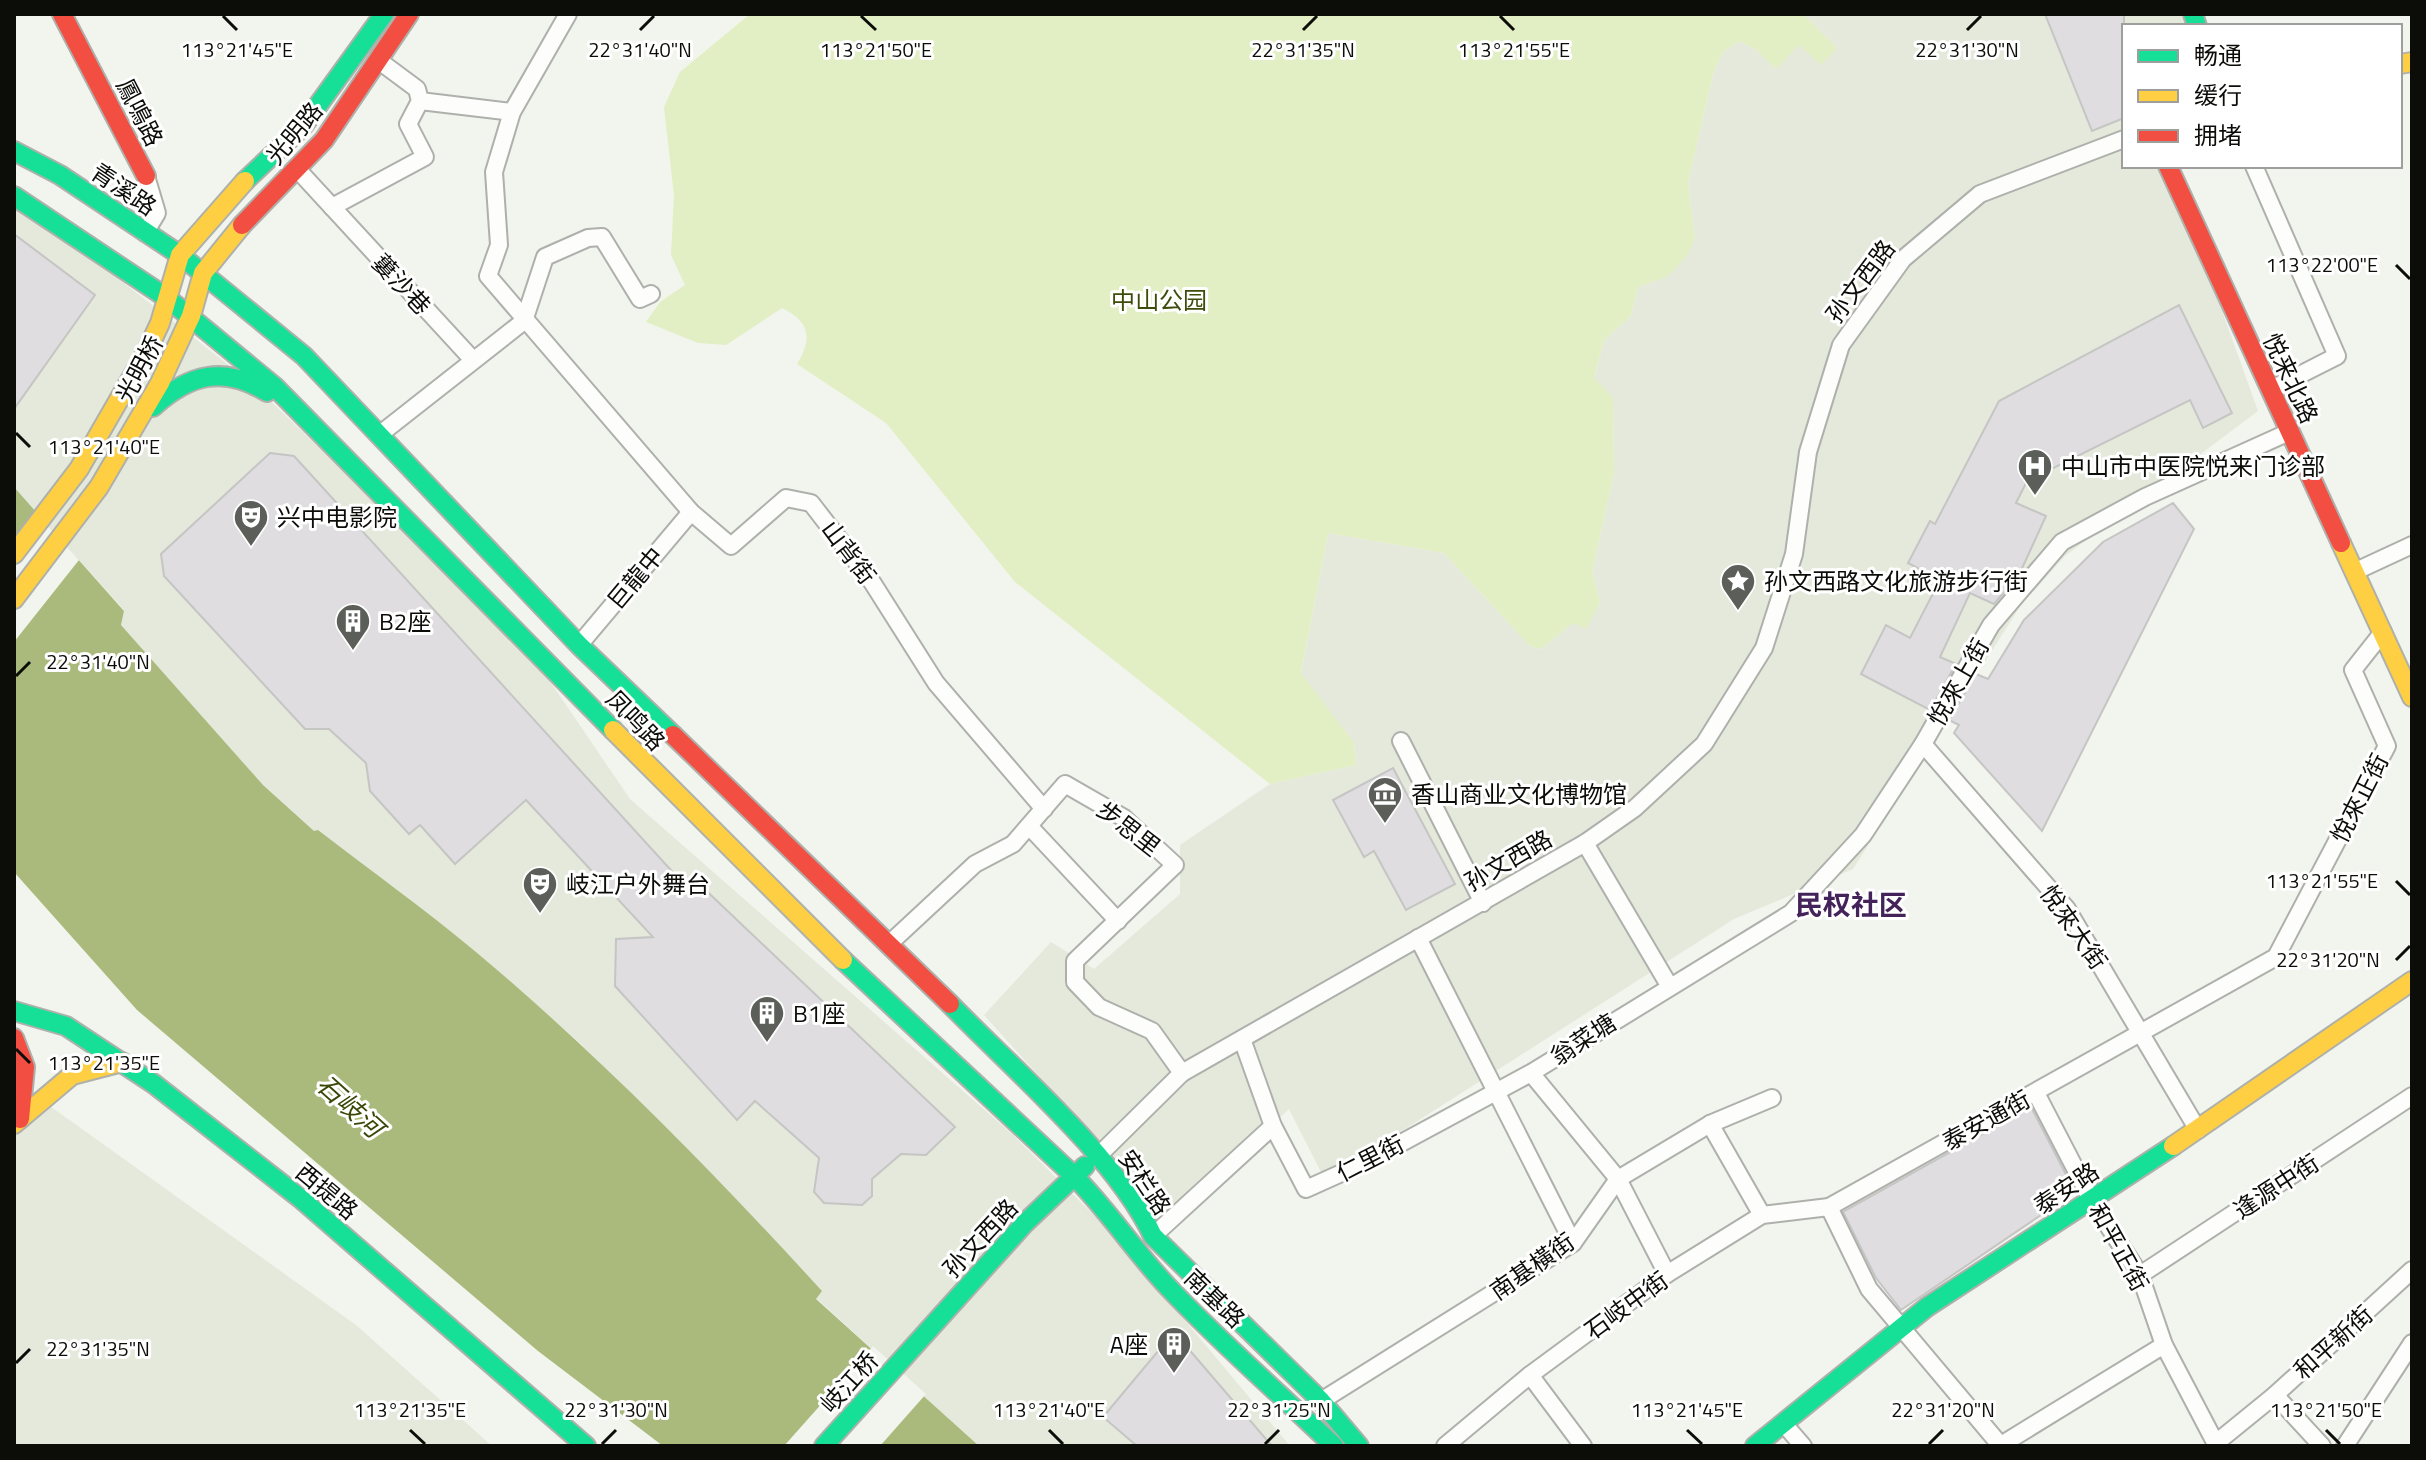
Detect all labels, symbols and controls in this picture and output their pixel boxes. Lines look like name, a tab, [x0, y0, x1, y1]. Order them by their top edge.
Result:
legend	[2122, 24, 2402, 168]
text: 113°21'45"E	[181, 34, 293, 65]
text: 22°31'40"N	[588, 34, 692, 65]
text: 113°21'50"E	[820, 34, 932, 65]
text: 22°31'35"N	[1251, 34, 1355, 65]
text: 113°21'55"E	[1458, 34, 1570, 65]
text: 22°31'30"N	[1915, 34, 2019, 65]
text: 畅通	[2194, 37, 2242, 73]
street label: 鳳鳴路	[108, 72, 172, 152]
text: 缓行	[2194, 77, 2242, 113]
street label: 光明路	[257, 94, 331, 172]
text: 拥堵	[2194, 117, 2242, 153]
street label: 青溪路	[84, 154, 164, 224]
street label: 孙文西路	[1817, 232, 1903, 330]
street label: 蔞沙巷	[364, 245, 440, 323]
text: 113°22'00"E	[2266, 249, 2378, 280]
park label: 中山公园	[1111, 282, 1207, 318]
street label: 悦来北路	[2254, 327, 2328, 429]
street label: 光明桥	[106, 329, 172, 409]
text: 113°21'40"E	[48, 431, 160, 462]
hospital icon: 中山市中医院悦来门诊部	[2016, 447, 2054, 497]
place label: 中山市中医院悦来门诊部	[2061, 448, 2325, 484]
theatre icon: 兴中电影院	[232, 498, 270, 548]
place label: 兴中电影院	[277, 499, 397, 535]
street label: 山背街	[813, 512, 885, 592]
street label: 巨龍中	[598, 539, 672, 617]
place icon: 孙文西路文化旅游步行街	[1719, 562, 1757, 612]
place label: 孙文西路文化旅游步行街	[1764, 563, 2028, 599]
building icon: B2座	[334, 602, 372, 652]
place label: B2座	[379, 603, 431, 639]
street label: 悅來上街	[1918, 631, 1998, 733]
text: 22°31'40"N	[46, 646, 150, 677]
street label: 凤鸣路	[598, 682, 674, 758]
street label: 悅來正街	[2321, 747, 2397, 849]
museum icon: 香山商业文化博物馆	[1366, 775, 1404, 825]
place label: 香山商业文化博物馆	[1411, 776, 1627, 812]
street label: 步思里	[1090, 792, 1168, 864]
street label: 孙文西路	[1457, 820, 1559, 900]
theatre icon: 岐江户外舞台	[521, 865, 559, 915]
text: 113°21'55"E	[2266, 865, 2378, 896]
place label: 岐江户外舞台	[566, 866, 710, 902]
street label: 悅來大街	[2032, 877, 2116, 977]
district label: 民权社区	[1795, 883, 1907, 926]
text: 22°31'20"N	[2276, 944, 2380, 975]
building icon: B1座	[748, 994, 786, 1044]
place label: B1座	[793, 995, 845, 1031]
street label: 翁菜塘	[1543, 1004, 1623, 1074]
text: 113°21'35"E	[48, 1047, 160, 1078]
water label: 石岐河	[308, 1065, 396, 1150]
street label: 泰安通街	[1935, 1081, 2037, 1159]
street label: 仁里街	[1330, 1126, 1410, 1190]
street label: 安栏路	[1110, 1142, 1180, 1222]
street label: 逢源中街	[2226, 1145, 2326, 1227]
street label: 泰安路	[2026, 1153, 2106, 1223]
street label: 西提路	[288, 1154, 366, 1228]
street label: 孙文西路	[934, 1191, 1026, 1285]
street label: 和平正街	[2080, 1196, 2158, 1298]
street label: 南基橫街	[1482, 1224, 1582, 1308]
street label: 南基路	[1177, 1260, 1253, 1336]
street label: 石岐中街	[1577, 1262, 1675, 1348]
street label: 和平新街	[2285, 1297, 2381, 1387]
building icon: A座	[1155, 1325, 1193, 1375]
place label: A座	[1110, 1326, 1148, 1362]
text: 22°31'35"N	[46, 1333, 150, 1364]
street label: 岐江桥	[812, 1343, 886, 1421]
text: 113°21'35"E	[354, 1394, 466, 1425]
text: 22°31'30"N	[564, 1394, 668, 1425]
text: 113°21'40"E	[993, 1394, 1105, 1425]
text: 22°31'25"N	[1227, 1394, 1331, 1425]
text: 113°21'45"E	[1631, 1394, 1743, 1425]
text: 22°31'20"N	[1891, 1394, 1995, 1425]
text: 113°21'50"E	[2270, 1394, 2382, 1425]

